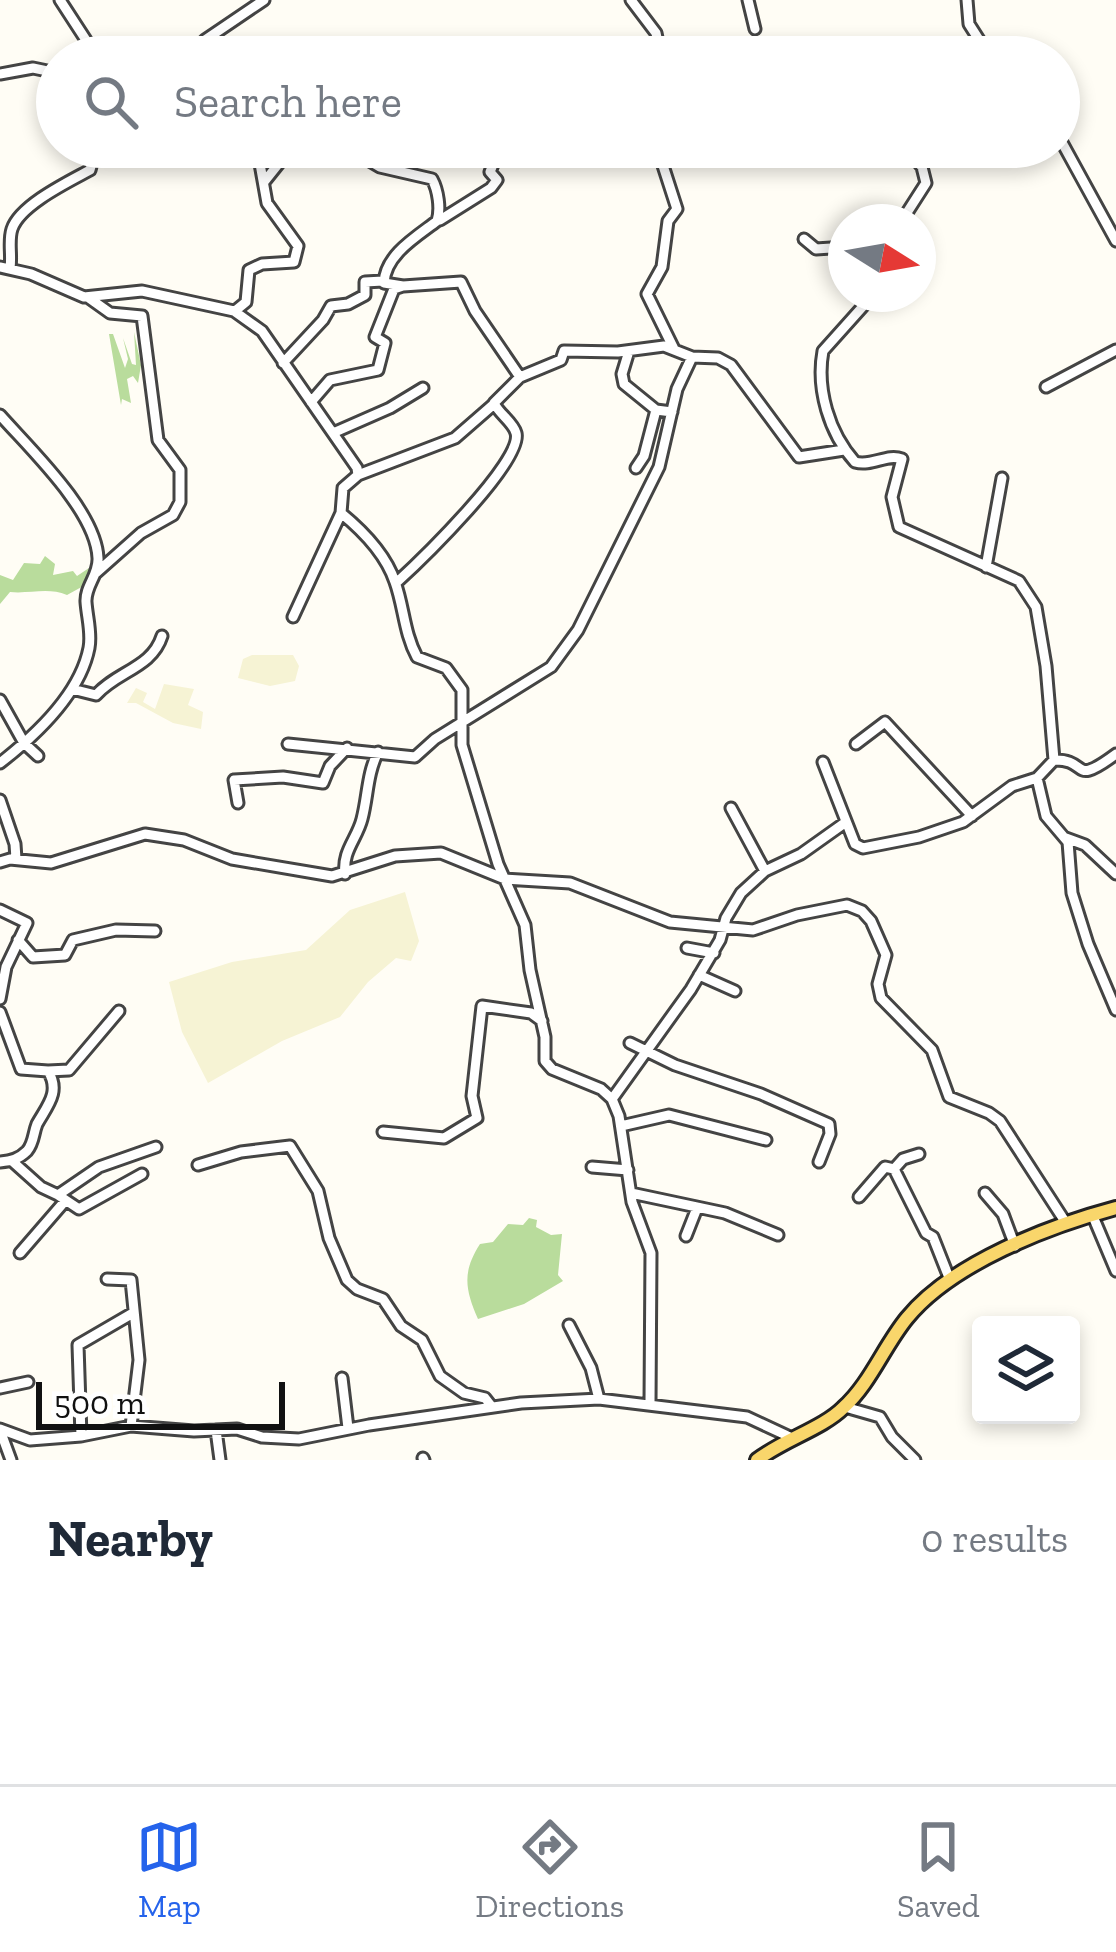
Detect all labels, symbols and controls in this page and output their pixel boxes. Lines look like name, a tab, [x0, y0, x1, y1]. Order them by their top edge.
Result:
search box	[36, 36, 1080, 168]
icon: search	[78, 69, 144, 135]
text: Search here	[174, 75, 402, 129]
north arrow	[828, 204, 936, 312]
map controls	[972, 1316, 1080, 1424]
button: layers	[972, 1316, 1080, 1424]
scale bar	[36, 1376, 285, 1429]
text: 500 m	[54, 1383, 145, 1422]
text: Nearby	[48, 1508, 213, 1569]
text: 0 results	[921, 1515, 1068, 1562]
tab: Map	[136, 1814, 202, 1925]
tab: Directions	[475, 1814, 624, 1925]
tab: Saved	[897, 1814, 980, 1925]

